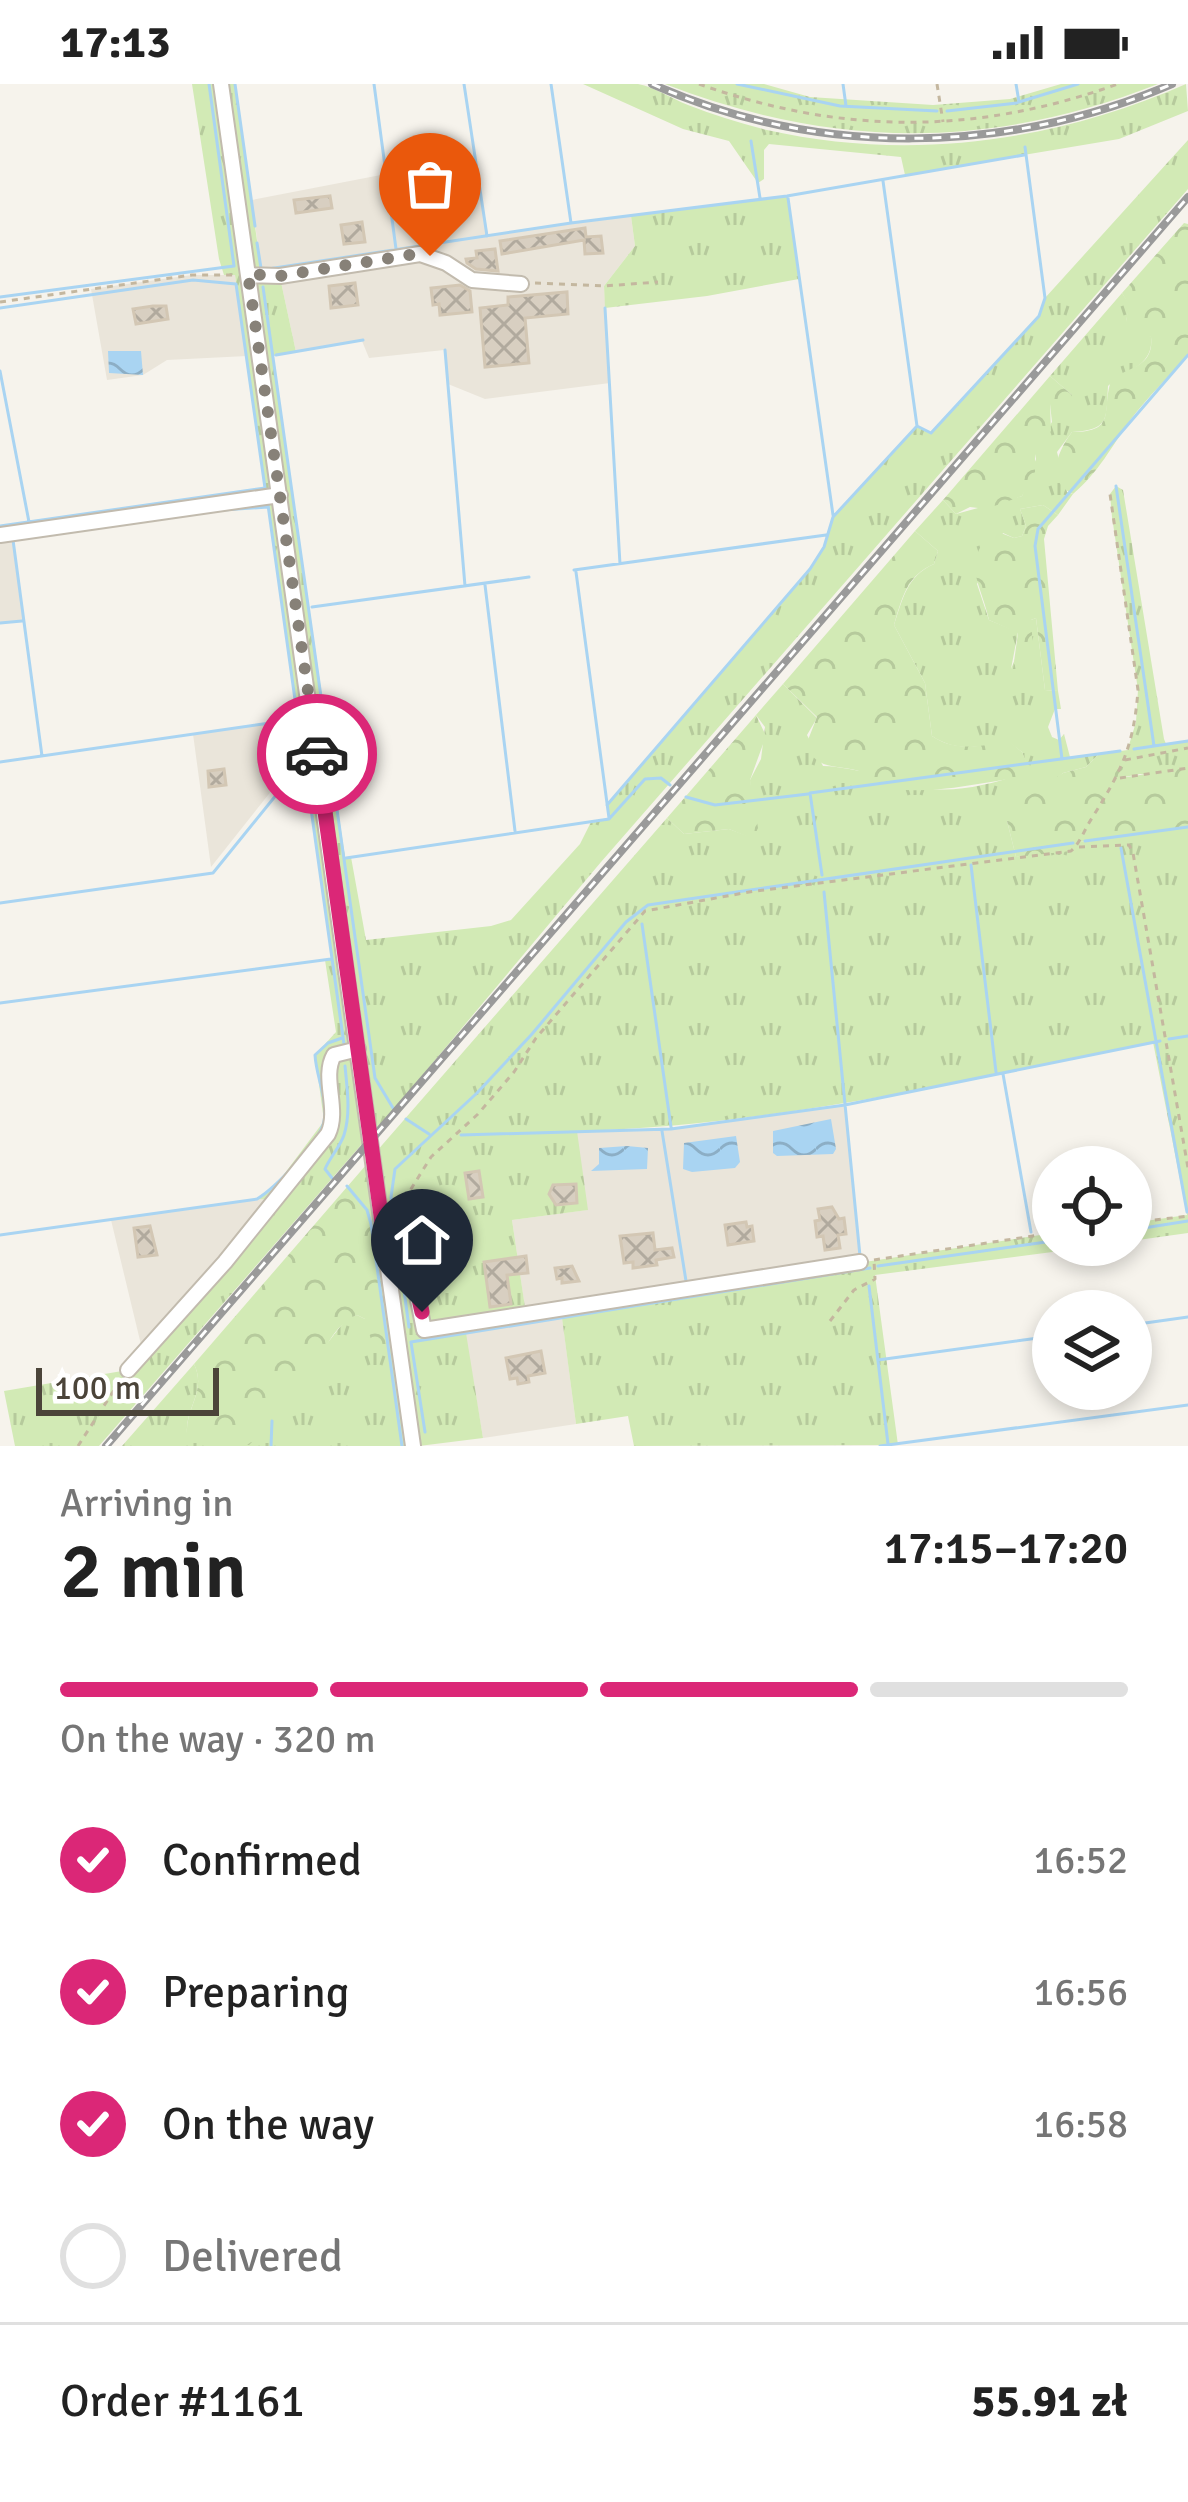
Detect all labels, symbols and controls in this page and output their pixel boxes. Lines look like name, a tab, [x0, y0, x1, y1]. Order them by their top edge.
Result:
text: 17:13	[60, 15, 170, 70]
pin	[379, 133, 481, 256]
icon: bag	[397, 151, 463, 217]
courier	[257, 694, 377, 814]
icon: car	[284, 721, 350, 787]
map controls	[1032, 1146, 1152, 1410]
button: locate	[1032, 1146, 1152, 1266]
pin	[371, 1189, 473, 1312]
icon: home	[389, 1207, 455, 1273]
button: layers	[1032, 1290, 1152, 1410]
scale bar	[36, 1362, 219, 1415]
text: 100 m	[54, 1368, 141, 1409]
text: Arriving in	[60, 1479, 234, 1527]
text: 17:15–17:20	[884, 1521, 1128, 1576]
text: 2 min	[60, 1524, 247, 1620]
text: On the way · 320 m	[60, 1715, 376, 1763]
icon: check	[60, 1827, 126, 1893]
text: Confirmed	[162, 1833, 362, 1888]
text: 16:52	[1033, 1836, 1128, 1884]
icon: check	[60, 1959, 126, 2025]
text: Preparing	[162, 1965, 350, 2020]
text: 16:56	[1033, 1968, 1128, 2016]
icon: check	[60, 2091, 126, 2157]
text: On the way	[162, 2097, 374, 2152]
text: 16:58	[1033, 2100, 1128, 2148]
text: Delivered	[162, 2229, 343, 2284]
text: Order #1161	[60, 2374, 305, 2429]
text: 55.91 zł	[971, 2374, 1128, 2429]

